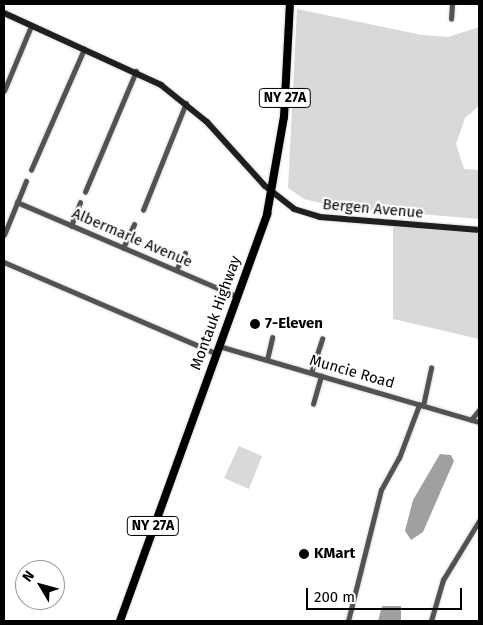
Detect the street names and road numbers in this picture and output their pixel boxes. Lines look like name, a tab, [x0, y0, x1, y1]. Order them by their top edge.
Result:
road number: NY 27A	[259, 86, 311, 110]
street label: Bergen Avenue	[322, 196, 424, 222]
street label: Albermarle Avenue	[69, 205, 195, 271]
street label: Montauk Highway	[187, 254, 245, 372]
street label: Muncie Road	[308, 351, 396, 393]
road number: NY 27A	[127, 514, 179, 538]

